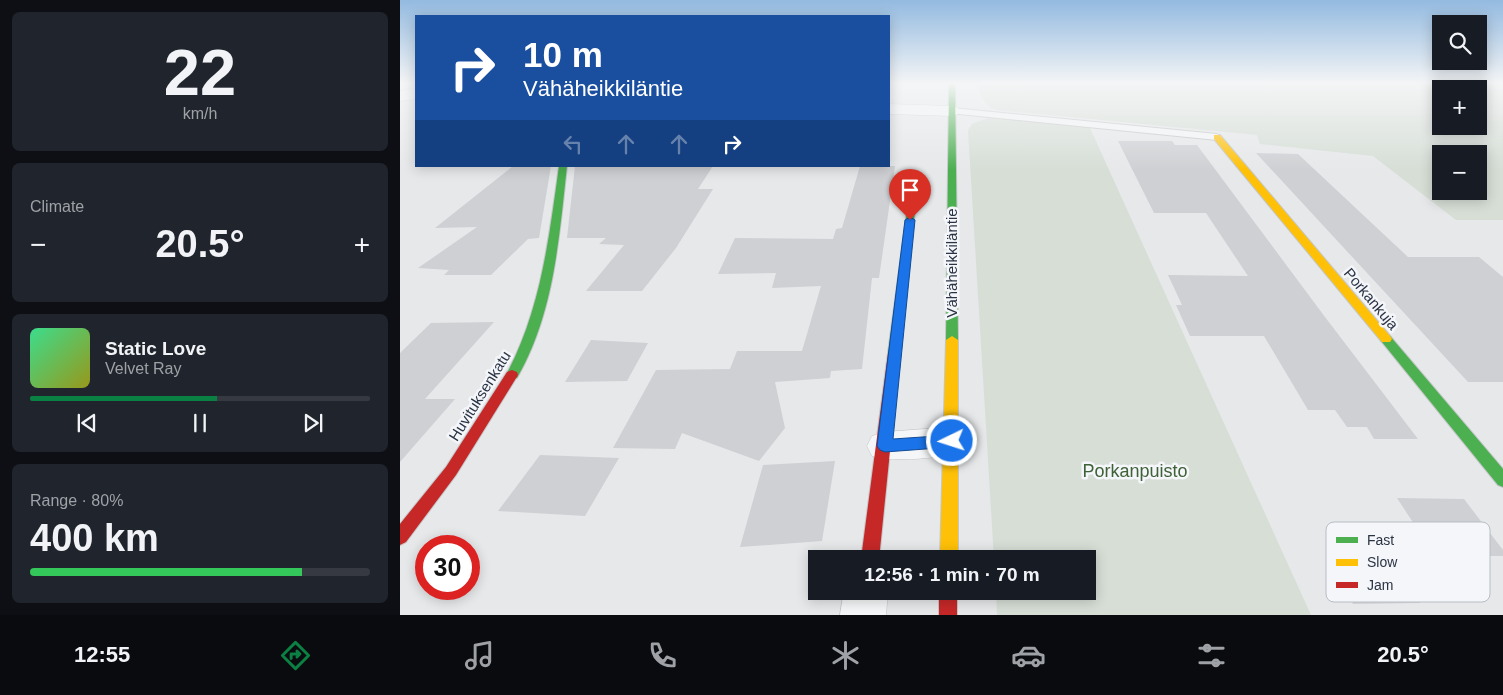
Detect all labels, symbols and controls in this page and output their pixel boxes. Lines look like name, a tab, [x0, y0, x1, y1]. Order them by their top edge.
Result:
map controls	[1432, 15, 1487, 200]
button: search	[1432, 15, 1487, 70]
icon: right	[440, 35, 505, 100]
text: 10 m	[523, 35, 603, 74]
text: 22	[164, 36, 236, 109]
text: Vähäheikkiläntie	[523, 76, 683, 101]
button: +	[1432, 80, 1487, 135]
text: km/h	[183, 105, 217, 122]
icon: left	[559, 130, 587, 158]
icon: ahead	[612, 130, 640, 158]
icon: ahead	[665, 130, 693, 158]
icon: right	[718, 130, 746, 158]
button: −	[1432, 145, 1487, 200]
pin	[889, 169, 931, 220]
icon: arrive	[896, 176, 924, 204]
text: Climate	[30, 198, 84, 215]
street label: Vähäheikkiläntie	[943, 208, 960, 318]
text: 20.5°	[155, 223, 245, 265]
text: −	[30, 229, 46, 260]
text: +	[354, 229, 370, 260]
street label: Porkankuja	[1341, 264, 1402, 333]
text: Static Love	[105, 338, 206, 359]
street label: Huvituksenkatu	[445, 348, 514, 444]
text: Velvet Ray	[105, 360, 181, 377]
icon: previous	[73, 409, 101, 437]
icon: pause	[186, 409, 214, 437]
icon: next	[299, 409, 327, 437]
position arrow	[925, 414, 977, 466]
park label: Porkanpuisto	[1082, 461, 1188, 481]
text: Range · 80%	[30, 492, 123, 509]
text: 400 km	[30, 517, 159, 559]
legend	[1326, 522, 1490, 602]
text: Fast	[1367, 532, 1394, 548]
speed limit sign: 30	[415, 535, 480, 600]
text: Slow	[1367, 554, 1398, 570]
text: 12:56 · 1 min · 70 m	[864, 564, 1040, 585]
text: Jam	[1367, 577, 1393, 593]
icon: directions	[278, 638, 313, 673]
icon: music	[462, 638, 497, 673]
icon: phone	[645, 638, 680, 673]
icon: climate	[828, 638, 863, 673]
icon: car	[1011, 638, 1046, 673]
icon: filters	[1194, 638, 1229, 673]
text: 12:55	[74, 642, 130, 667]
text: 20.5°	[1377, 642, 1429, 667]

